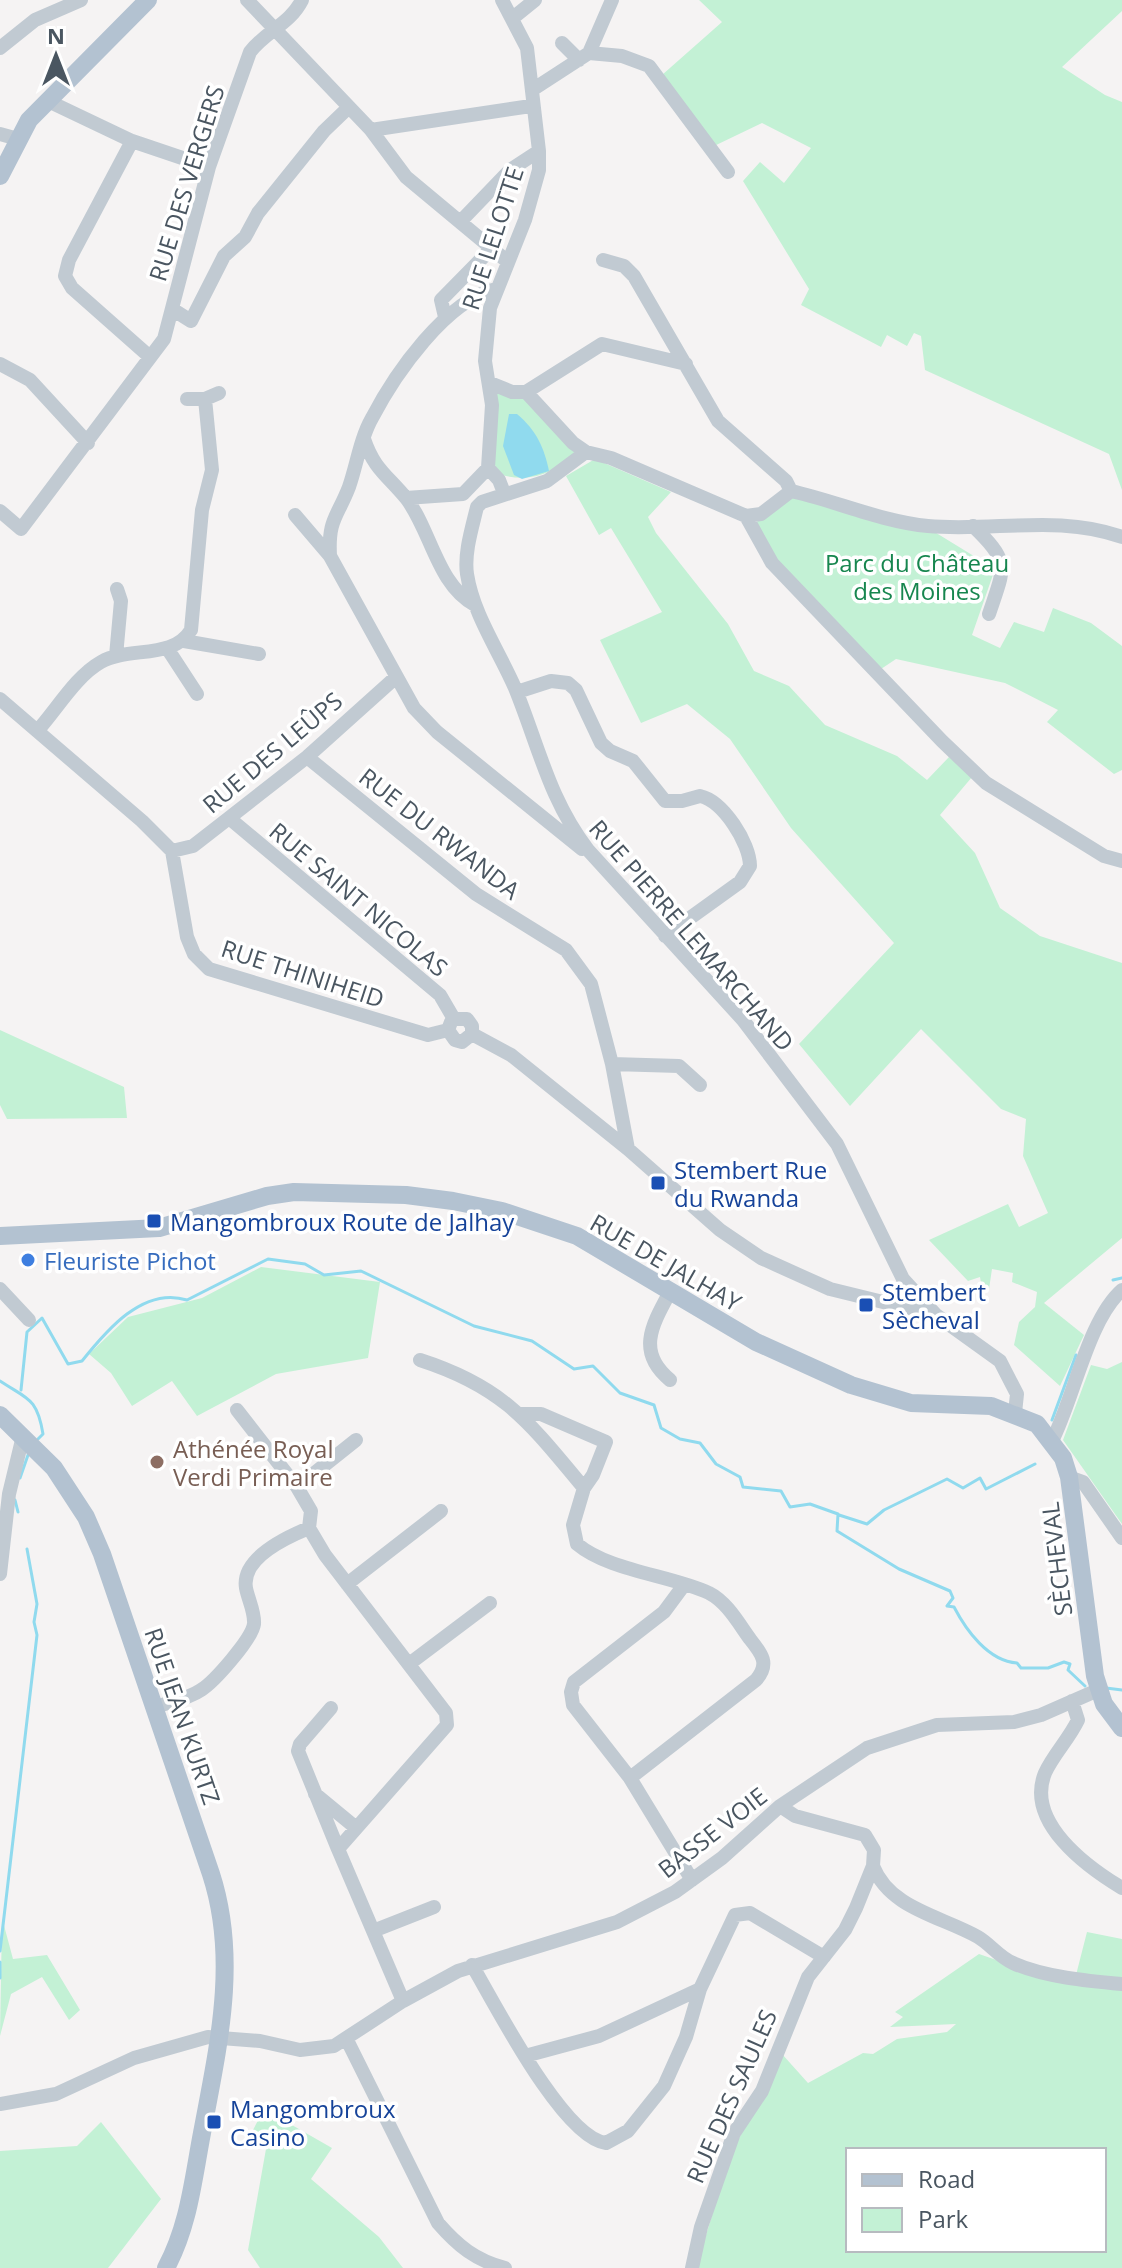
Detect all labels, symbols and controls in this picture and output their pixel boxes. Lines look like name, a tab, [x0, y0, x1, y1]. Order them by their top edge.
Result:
north arrow	[16, 16, 96, 96]
text: N	[47, 20, 65, 50]
street label: RUE DES VERGERS	[141, 81, 231, 285]
street label: RUE LELOTTE	[453, 162, 531, 314]
park label: Parc du Château des Moines	[825, 546, 1009, 607]
street label: RUE DES LEÛPS	[195, 684, 349, 820]
street label: RUE DU RWANDA	[353, 760, 528, 907]
street label: RUE PIERRE LEMARCHAND	[582, 812, 802, 1058]
street label: RUE SAINT NICOLAS	[263, 814, 455, 984]
street label: RUE THINIHEID	[217, 931, 389, 1015]
place label: Stembert Rue du Rwanda	[674, 1153, 827, 1214]
marker: Stembert Rue du Rwanda	[649, 1174, 667, 1192]
place label: Mangombroux Route de Jalhay	[170, 1205, 515, 1238]
street label: RUE DE JALHAY	[584, 1205, 748, 1319]
marker: Mangombroux Route de Jalhay	[145, 1212, 163, 1230]
place label: Fleuriste Pichot	[44, 1244, 216, 1277]
marker: Fleuriste Pichot	[19, 1251, 37, 1269]
place label: Stembert Sècheval	[882, 1275, 986, 1336]
marker: Stembert Sècheval	[857, 1296, 875, 1314]
place label: Athénée Royal Verdi Primaire	[173, 1432, 334, 1493]
marker: Athénée Royal Verdi Primaire	[148, 1453, 166, 1471]
street label: SÈCHEVAL	[1033, 1500, 1079, 1618]
street label: RUE JEAN KURTZ	[137, 1623, 229, 1809]
street label: BASSE VOIE	[651, 1779, 773, 1885]
street label: RUE DES SAULES	[678, 2004, 784, 2188]
place label: Mangombroux Casino	[230, 2092, 396, 2153]
marker: Mangombroux Casino	[205, 2113, 223, 2131]
legend	[846, 2148, 1106, 2252]
text: Road	[918, 2162, 975, 2195]
text: Park	[918, 2202, 969, 2235]

